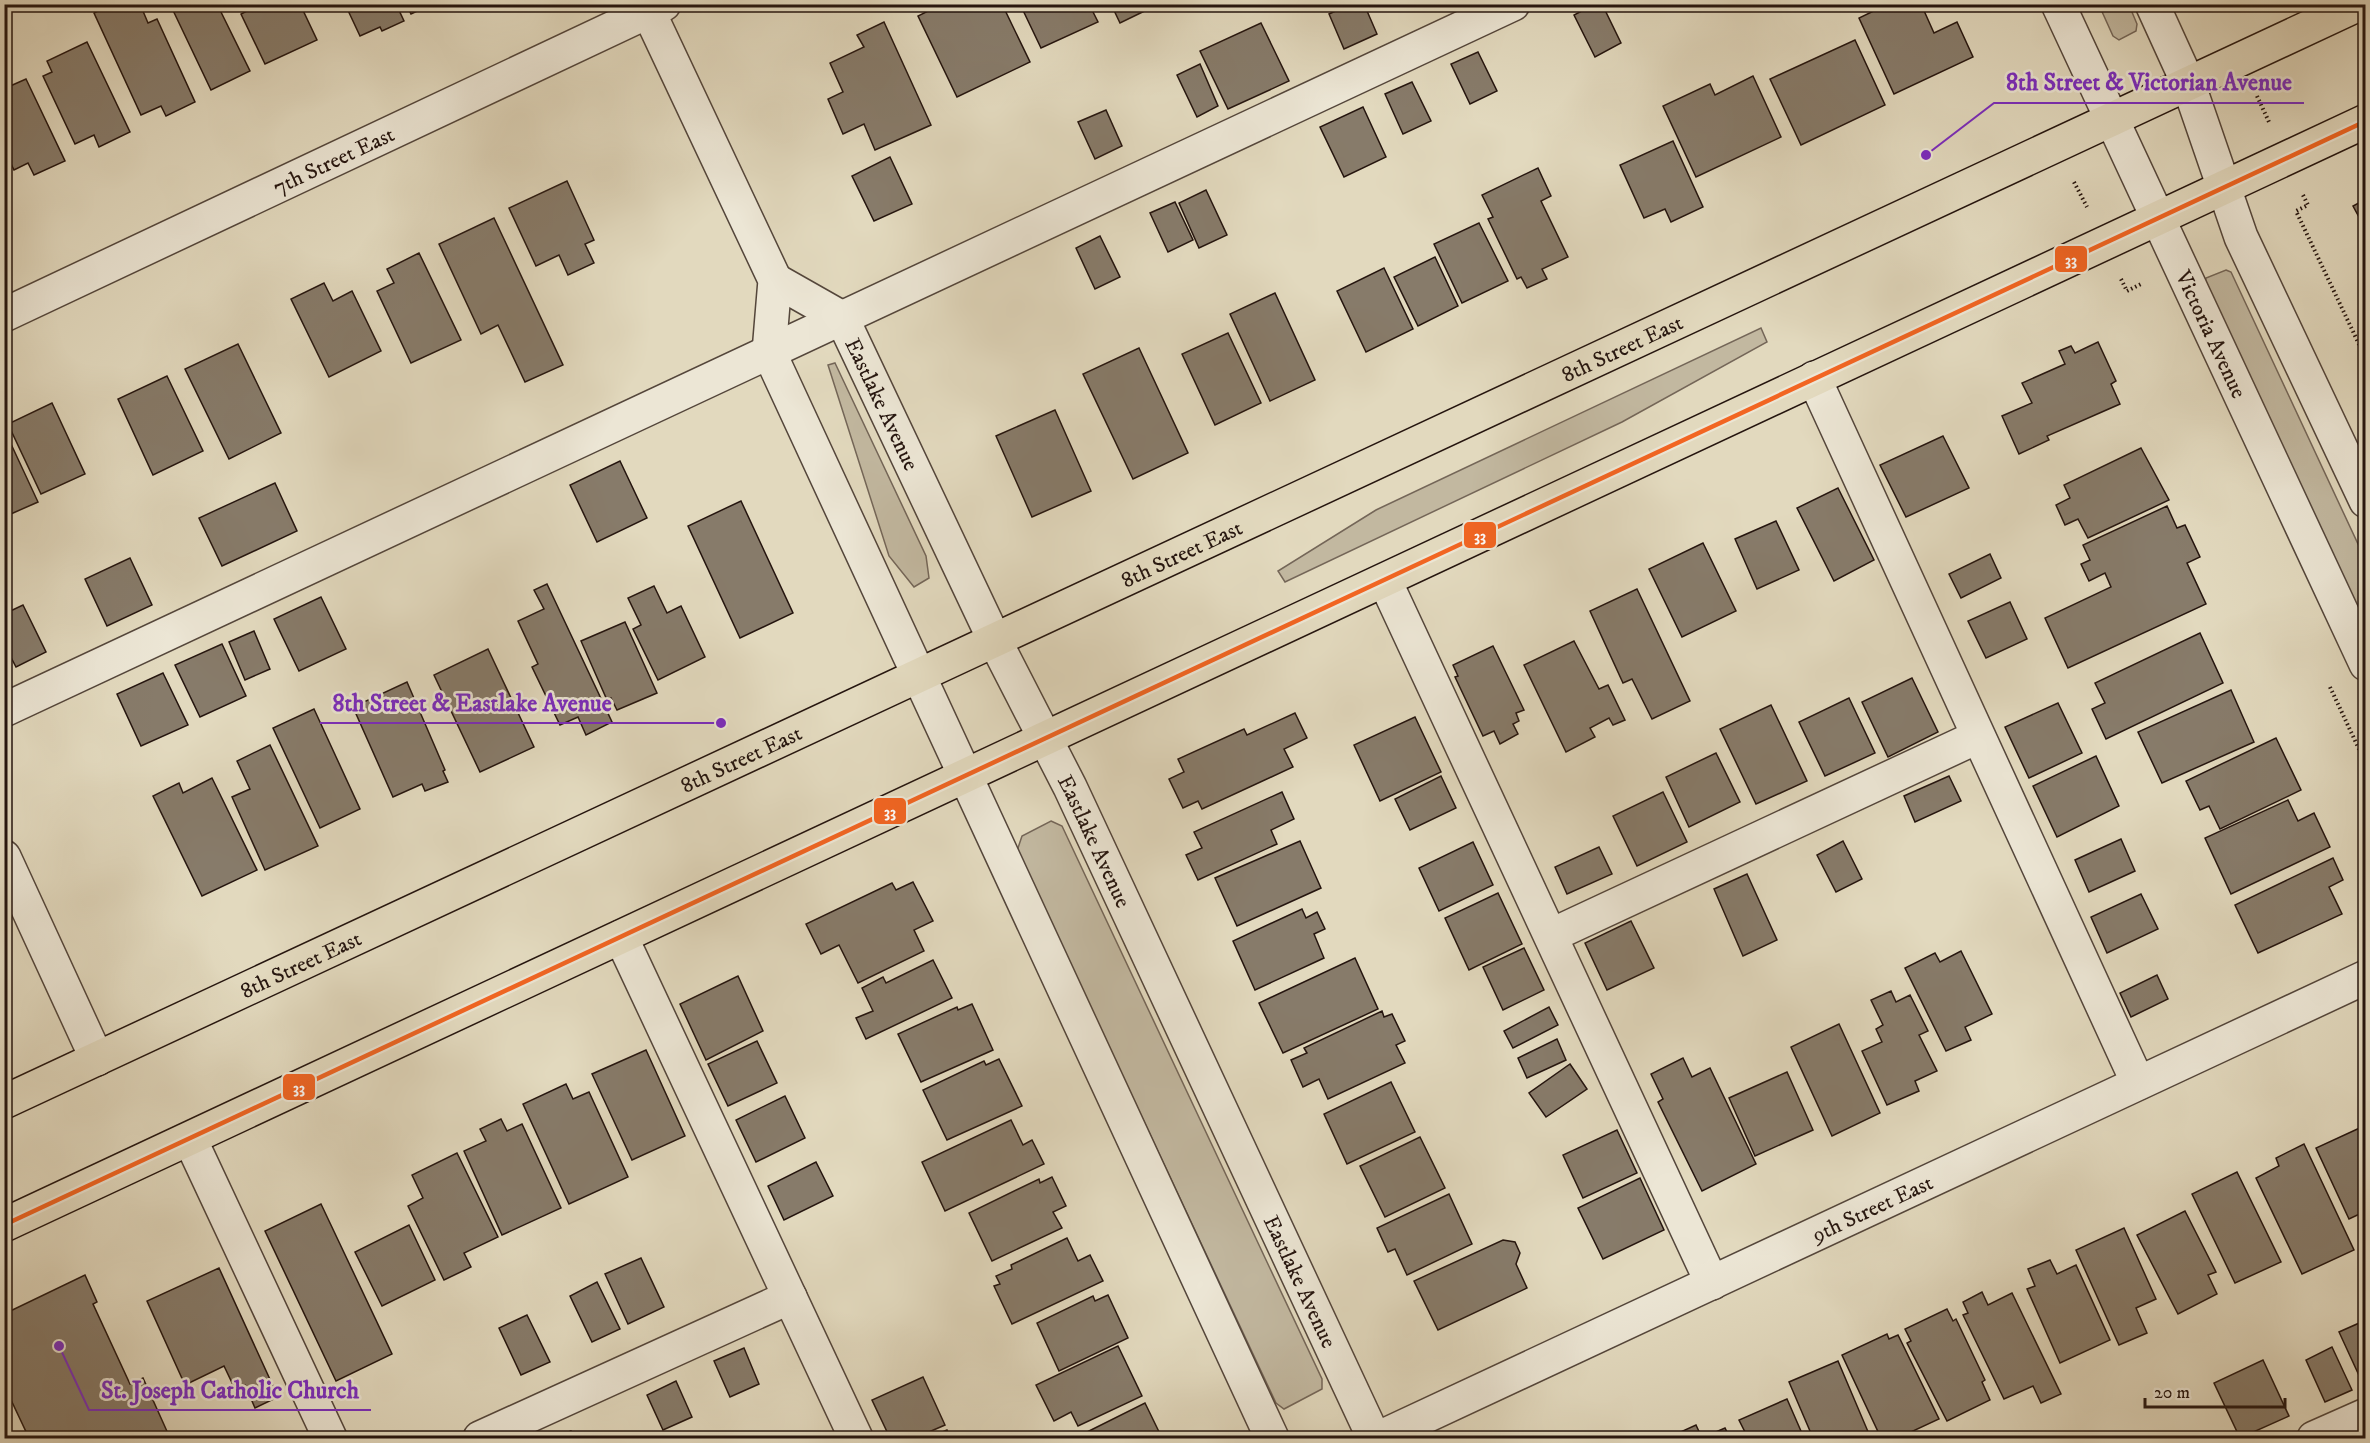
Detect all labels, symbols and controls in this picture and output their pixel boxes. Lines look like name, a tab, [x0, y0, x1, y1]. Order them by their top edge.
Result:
callout: 8th Street & Victorian Avenue	[1994, 61, 2304, 103]
text: 8th Street & Victorian Avenue	[2006, 68, 2292, 98]
street label: 7th Street East	[269, 121, 399, 201]
line badge: 33	[2054, 245, 2088, 273]
text: 33	[2065, 250, 2077, 270]
street label: Victoria Avenue	[2169, 265, 2252, 403]
street label: 8th Street East	[1558, 309, 1687, 389]
street label: Eastlake Avenue	[838, 334, 924, 475]
street label: 8th Street East	[1117, 515, 1247, 594]
line badge: 33	[1463, 521, 1497, 549]
text: 33	[1474, 526, 1486, 546]
callout: 8th Street & Eastlake Avenue	[320, 681, 624, 723]
text: 8th Street & Eastlake Avenue	[332, 689, 612, 719]
street label: 8th Street East	[677, 720, 806, 800]
street label: Eastlake Avenue	[1051, 771, 1136, 912]
line badge: 33	[873, 797, 907, 825]
text: 33	[884, 802, 896, 822]
street label: 8th Street East	[236, 925, 366, 1005]
line badge: 33	[282, 1073, 316, 1101]
text: 33	[293, 1078, 305, 1098]
street label: 9th Street East	[1807, 1169, 1937, 1249]
street label: Eastlake Avenue	[1257, 1211, 1342, 1352]
callout: St. Joseph Catholic Church	[89, 1368, 371, 1410]
scale bar	[2145, 1371, 2284, 1409]
text: St. Joseph Catholic Church	[101, 1376, 359, 1406]
text: 20 m	[2154, 1382, 2190, 1404]

